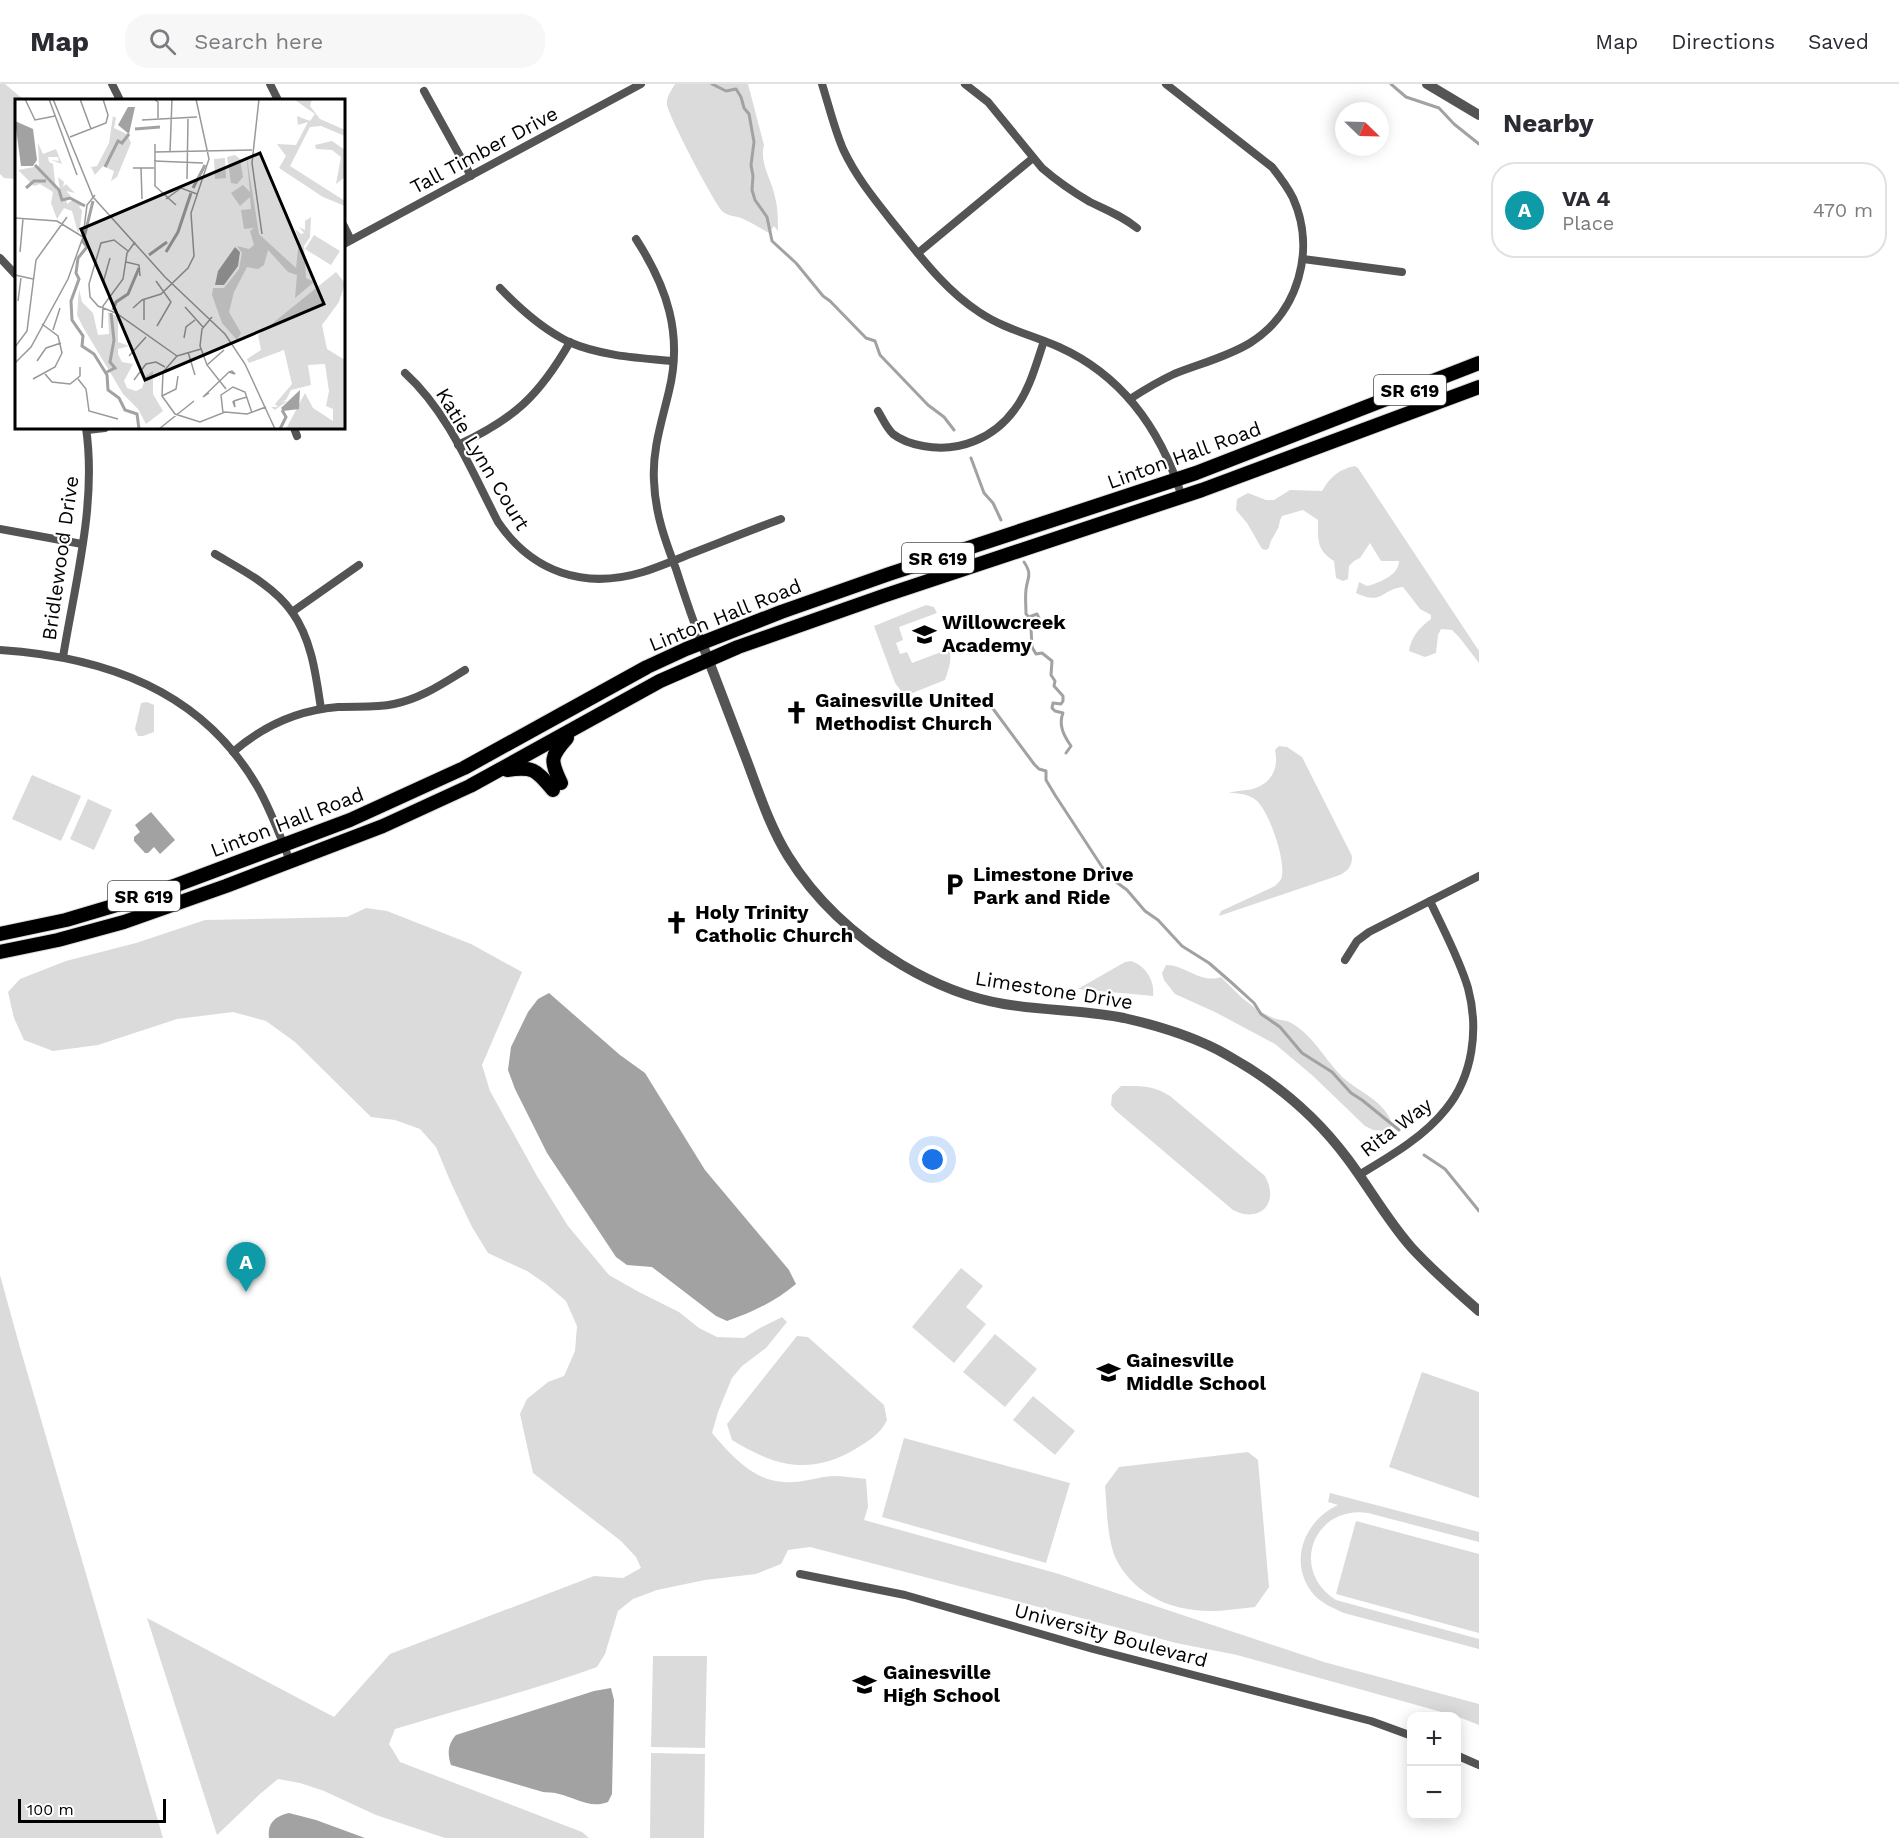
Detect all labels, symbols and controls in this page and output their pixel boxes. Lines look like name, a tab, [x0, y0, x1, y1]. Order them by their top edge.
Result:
search box	[125, 14, 545, 68]
text: Map	[30, 25, 89, 58]
icon: search	[146, 25, 179, 58]
text: Search here	[194, 29, 323, 54]
text: Map	[1595, 29, 1638, 54]
text: Directions	[1671, 29, 1775, 54]
text: Saved	[1808, 29, 1869, 54]
inset map	[15, 99, 345, 429]
street label: Tall Timber Drive	[406, 101, 562, 199]
north arrow	[1335, 102, 1389, 156]
text: Nearby	[1503, 108, 1594, 138]
text: VA 4	[1562, 186, 1610, 211]
text: A	[1518, 198, 1531, 222]
text: 470 m	[1813, 198, 1873, 222]
text: Place	[1562, 211, 1614, 235]
road number: SR 619	[1374, 375, 1446, 405]
street label: Katie Lynn Court	[431, 383, 535, 535]
street label: Linton Hall Road	[1104, 416, 1264, 494]
street label: Bridlewood Drive	[37, 474, 83, 642]
road number: SR 619	[902, 543, 974, 573]
street label: Linton Hall Road	[645, 573, 805, 657]
place label: Willowcreek Academy	[942, 610, 1066, 657]
school or university icon: Willowcreek Academy	[911, 621, 937, 647]
place label: Gainesville United Methodist Church	[815, 688, 994, 735]
church icon: Gainesville United Methodist Church	[784, 699, 810, 725]
street label: Linton Hall Road	[207, 782, 367, 862]
place label: Limestone Drive Park and Ride	[973, 862, 1134, 909]
parking icon: Limestone Drive Park and Ride	[942, 872, 968, 898]
road number: SR 619	[108, 881, 180, 911]
place label: Holy Trinity Catholic Church	[695, 900, 853, 947]
church icon: Holy Trinity Catholic Church	[664, 910, 690, 936]
street label: Limestone Drive	[973, 966, 1135, 1014]
street label: Rita Way	[1355, 1092, 1437, 1162]
your location	[918, 1145, 947, 1174]
pin: A	[226, 1242, 266, 1292]
place label: Gainesville Middle School	[1126, 1348, 1267, 1395]
school or university icon: Gainesville Middle School	[1095, 1359, 1121, 1385]
street label: University Boulevard	[1012, 1598, 1210, 1672]
place label: Gainesville High School	[883, 1660, 1001, 1707]
school or university icon: Gainesville High School	[852, 1671, 878, 1697]
map controls	[1407, 1712, 1461, 1820]
button: +	[1407, 1712, 1461, 1766]
button: −	[1407, 1766, 1461, 1820]
scale bar	[18, 1796, 166, 1824]
text: 100 m	[27, 1800, 74, 1819]

